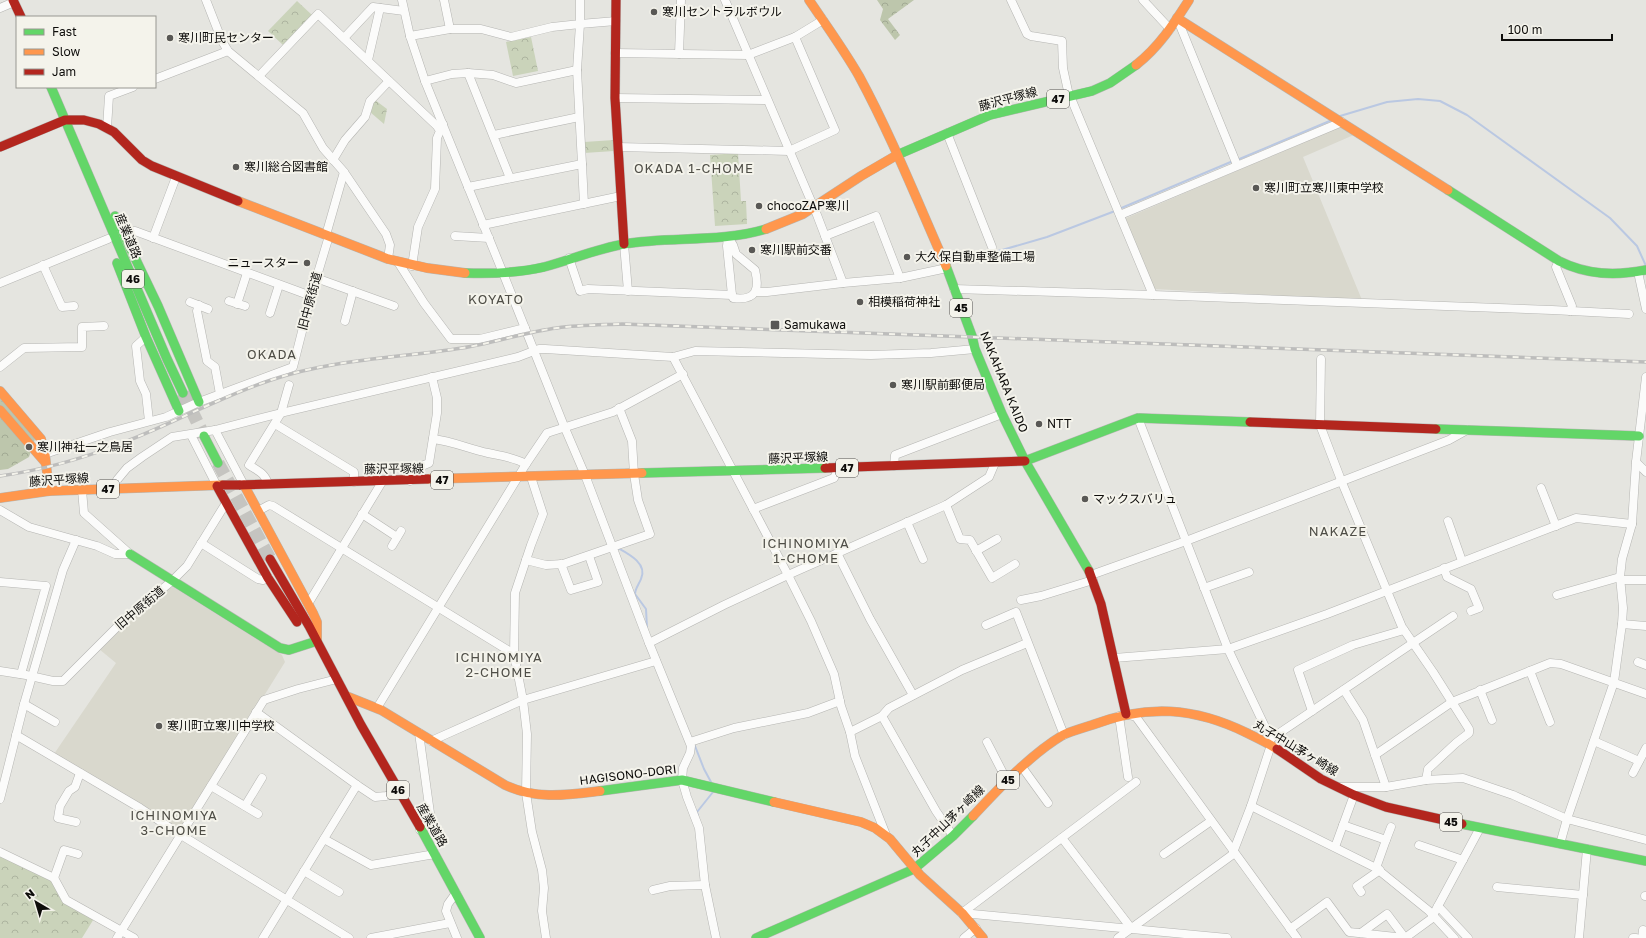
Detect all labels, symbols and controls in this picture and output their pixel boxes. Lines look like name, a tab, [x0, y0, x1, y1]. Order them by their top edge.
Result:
place label: 寒川セントラルボウル	[662, 4, 782, 19]
marker: 寒川セントラルボウル	[649, 7, 659, 17]
legend	[16, 16, 156, 88]
scale bar	[1502, 16, 1612, 42]
text: 100 m	[1508, 22, 1542, 37]
text: Fast	[52, 24, 77, 39]
place label: 寒川町民センター	[178, 30, 274, 45]
marker: 寒川町民センター	[165, 33, 175, 43]
text: Slow	[52, 44, 80, 59]
text: Jam	[52, 64, 76, 79]
street label: 藤沢平塚線	[977, 84, 1039, 114]
road number: 47	[1047, 90, 1069, 108]
place label: 寒川総合図書館	[244, 159, 328, 174]
district label: OKADA 1-CHOME	[634, 160, 754, 176]
marker: 寒川総合図書館	[231, 162, 241, 172]
place label: 寒川町立寒川東中学校	[1264, 180, 1384, 195]
marker: 寒川町立寒川東中学校	[1251, 183, 1261, 193]
place label: chocoZAP寒川	[767, 198, 849, 213]
marker: chocoZAP寒川	[754, 201, 764, 211]
street label: 産業道路	[112, 211, 145, 261]
place label: 寒川駅前交番	[760, 242, 832, 257]
marker: 寒川駅前交番	[747, 245, 757, 255]
place label: 大久保自動車整備工場	[915, 249, 1035, 264]
marker: 大久保自動車整備工場	[902, 252, 912, 262]
place label: ニュースター	[228, 255, 299, 270]
marker: ニュースター	[302, 258, 312, 268]
road number: 46	[122, 270, 144, 288]
street label: 旧中原街道	[295, 270, 325, 332]
district label: KOYATO	[468, 291, 524, 307]
place label: 相模稲荷神社	[868, 294, 940, 309]
marker: 相模稲荷神社	[855, 297, 865, 307]
road number: 45	[950, 299, 972, 317]
place label: Samukawa	[784, 317, 846, 332]
marker: Samukawa	[769, 319, 781, 331]
street label: NAKAHARA KAIDO	[977, 329, 1032, 435]
district label: OKADA	[247, 346, 297, 362]
place label: 寒川駅前郵便局	[901, 377, 985, 392]
marker: 寒川駅前郵便局	[888, 380, 898, 390]
place label: NTT	[1047, 416, 1072, 431]
marker: NTT	[1034, 419, 1044, 429]
place label: 寒川神社一之鳥居	[37, 439, 133, 454]
marker: 寒川神社一之鳥居	[24, 442, 34, 452]
street label: 藤沢平塚線	[768, 449, 828, 466]
road number: 47	[836, 459, 858, 477]
street label: 藤沢平塚線	[364, 460, 424, 477]
street label: 藤沢平塚線	[29, 470, 89, 489]
road number: 47	[431, 471, 453, 489]
road number: 47	[97, 480, 119, 498]
place label: マックスバリュ	[1093, 491, 1177, 506]
marker: マックスバリュ	[1080, 494, 1090, 504]
district label: NAKAZE	[1309, 523, 1367, 539]
district label: ICHINOMIYA 1-CHOME	[762, 535, 850, 566]
street label: 旧中原街道	[112, 583, 167, 633]
district label: ICHINOMIYA 2-CHOME	[455, 649, 543, 680]
street label: 丸子中山茅ヶ崎線	[1251, 716, 1341, 779]
place label: 寒川町立寒川中学校	[167, 718, 275, 733]
marker: 寒川町立寒川中学校	[154, 721, 164, 731]
street label: HAGISONO-DORI	[579, 761, 677, 788]
road number: 45	[997, 771, 1019, 789]
road number: 46	[387, 781, 409, 799]
street label: 丸子中山茅ヶ崎線	[908, 782, 987, 859]
street label: 産業道路	[414, 800, 451, 849]
district label: ICHINOMIYA 3-CHOME	[130, 807, 218, 838]
road number: 45	[1440, 813, 1462, 831]
north arrow	[16, 882, 56, 922]
text: N	[22, 886, 37, 901]

